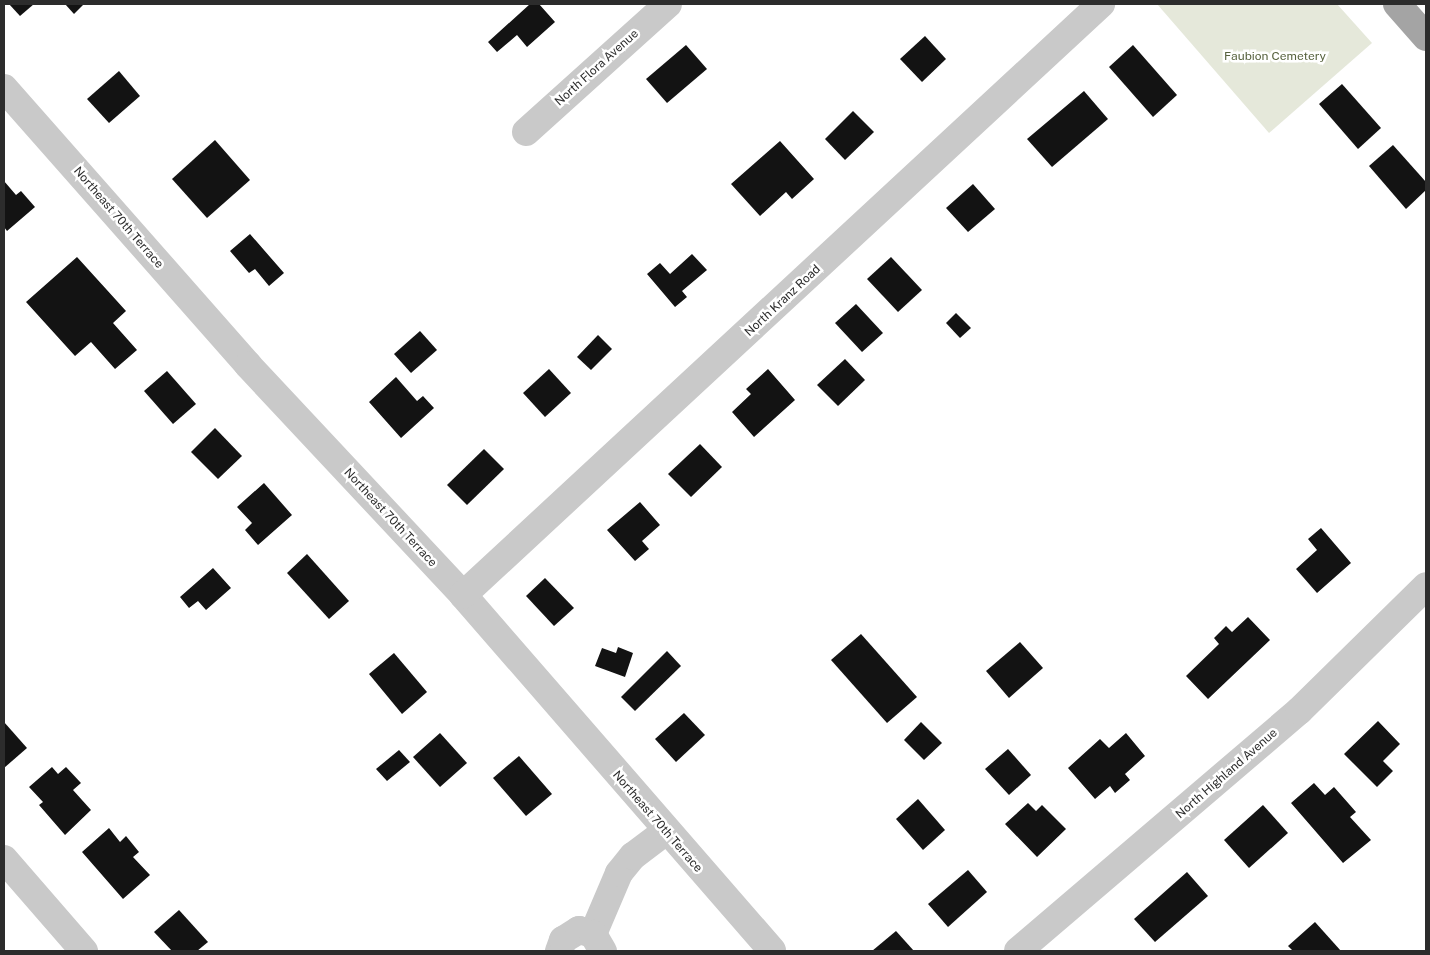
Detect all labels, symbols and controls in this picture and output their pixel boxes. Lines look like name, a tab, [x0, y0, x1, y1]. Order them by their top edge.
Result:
street label: North Flora Avenue	[552, 27, 642, 109]
park label: Faubion Cemetery	[1224, 50, 1326, 64]
street label: Northeast 70th Terrace	[70, 164, 166, 272]
street label: North Kranz Road	[742, 262, 824, 340]
street label: Northeast 70th Terrace	[341, 466, 439, 570]
street label: North Highland Avenue	[1173, 726, 1281, 822]
street label: Northeast 70th Terrace	[609, 768, 705, 876]

